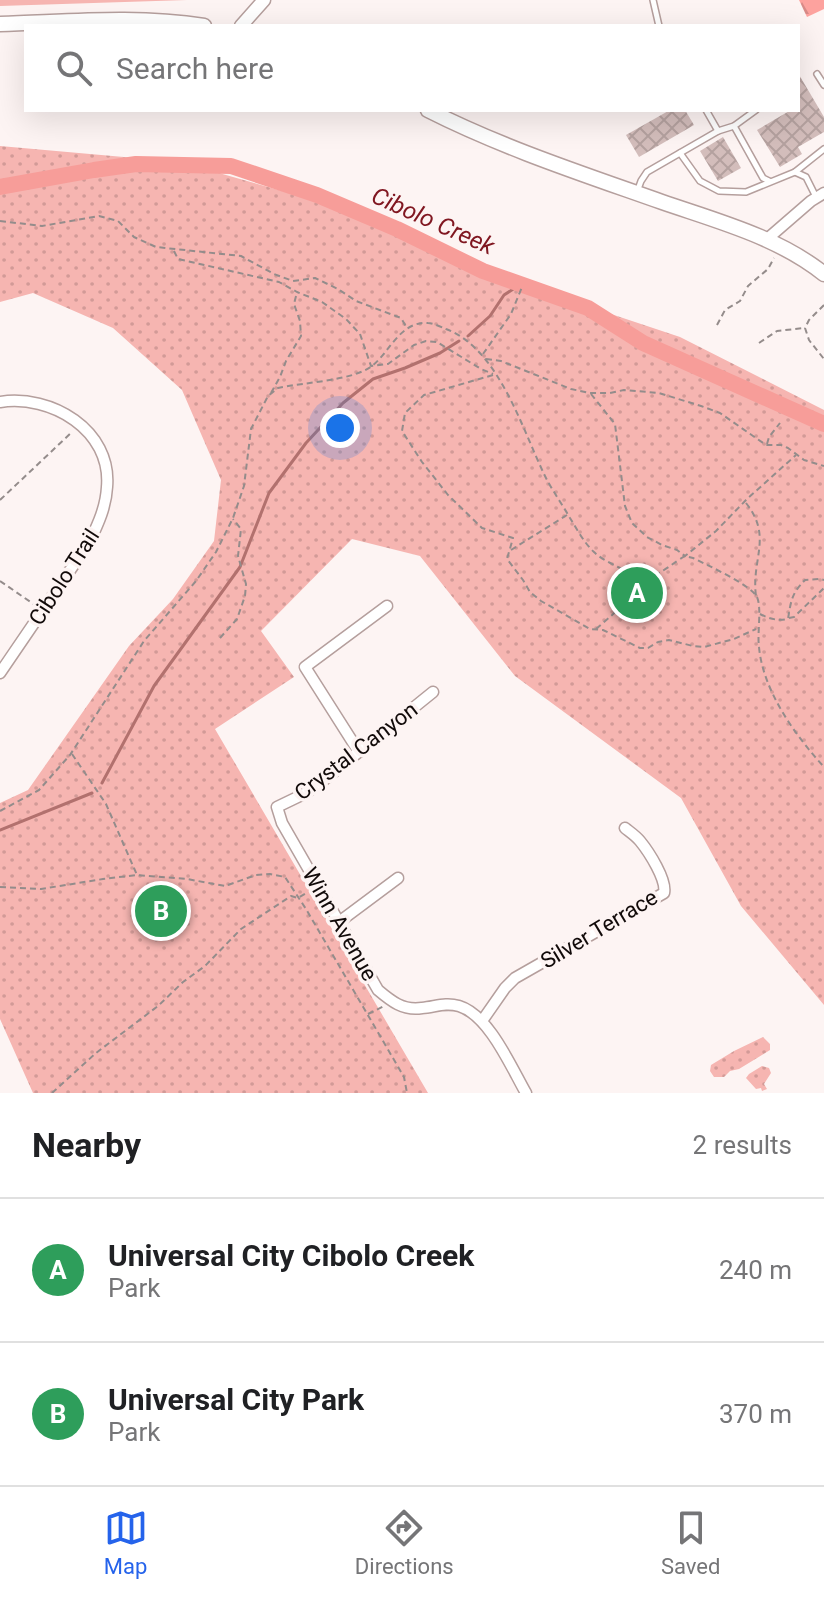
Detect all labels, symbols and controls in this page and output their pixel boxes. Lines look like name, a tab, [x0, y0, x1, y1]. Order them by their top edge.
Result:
search box	[24, 24, 800, 112]
icon: search	[52, 46, 96, 90]
text: Search here	[116, 51, 274, 86]
water label: Cibolo Creek	[367, 182, 500, 261]
your location	[320, 408, 360, 448]
street label: Cibolo Trail	[24, 524, 104, 630]
pin: A	[611, 563, 663, 623]
street label: Crystal Canyon	[290, 697, 422, 805]
street label: Winn Avenue	[298, 863, 382, 985]
pin: B	[135, 881, 187, 941]
street label: Silver Terrace	[536, 884, 662, 974]
text: Nearby	[32, 1125, 141, 1165]
text: 2 results	[693, 1130, 792, 1160]
text: Universal City Cibolo Creek	[108, 1238, 474, 1273]
text: A	[49, 1255, 67, 1285]
text: 240 m	[719, 1255, 792, 1285]
text: Park	[108, 1273, 160, 1303]
text: Universal City Park	[108, 1382, 364, 1417]
text: B	[50, 1399, 66, 1429]
text: 370 m	[719, 1399, 792, 1429]
text: Park	[108, 1417, 160, 1447]
tab: Map	[104, 1506, 148, 1579]
tab: Directions	[355, 1506, 454, 1579]
tab: Saved	[661, 1506, 720, 1579]

